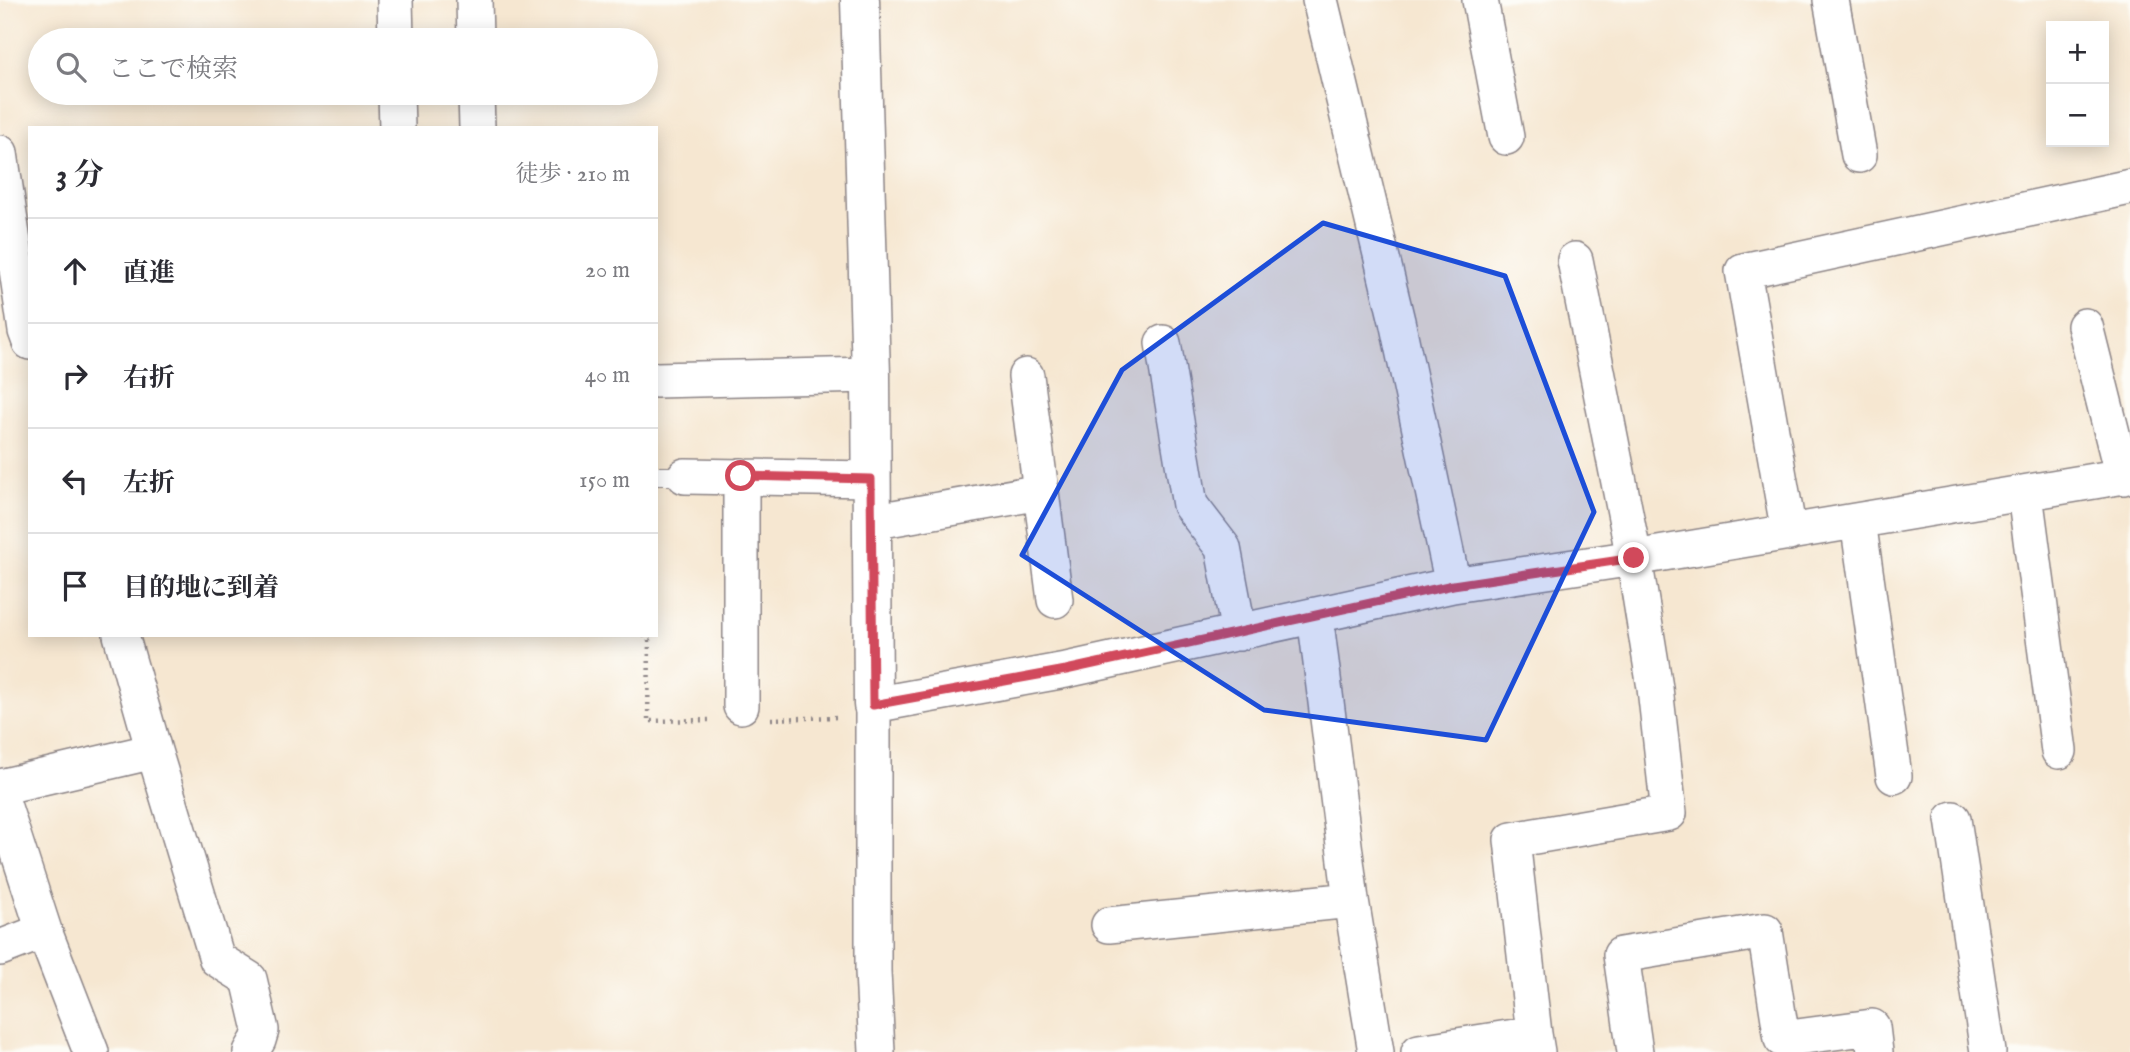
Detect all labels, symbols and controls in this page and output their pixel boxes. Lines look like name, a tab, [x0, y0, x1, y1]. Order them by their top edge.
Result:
map controls	[2046, 21, 2109, 147]
button: +	[2046, 21, 2109, 84]
search box	[28, 28, 658, 105]
icon: search	[52, 48, 90, 86]
text: ここで検索	[108, 53, 238, 86]
button: −	[2046, 84, 2109, 147]
text: 3 分	[56, 157, 104, 195]
text: 徒歩 · 210 m	[516, 160, 630, 189]
icon: ahead	[56, 252, 94, 290]
text: 20 m	[585, 256, 630, 285]
text: 直進	[123, 257, 175, 290]
icon: right	[56, 357, 94, 395]
text: 40 m	[585, 361, 630, 390]
text: 右折	[123, 362, 175, 395]
route start	[725, 460, 756, 491]
icon: left	[56, 462, 94, 500]
text: 150 m	[579, 466, 630, 495]
text: 左折	[123, 467, 175, 500]
route end	[1618, 542, 1649, 573]
icon: arrive	[56, 567, 94, 605]
text: 目的地に到着	[123, 572, 279, 605]

